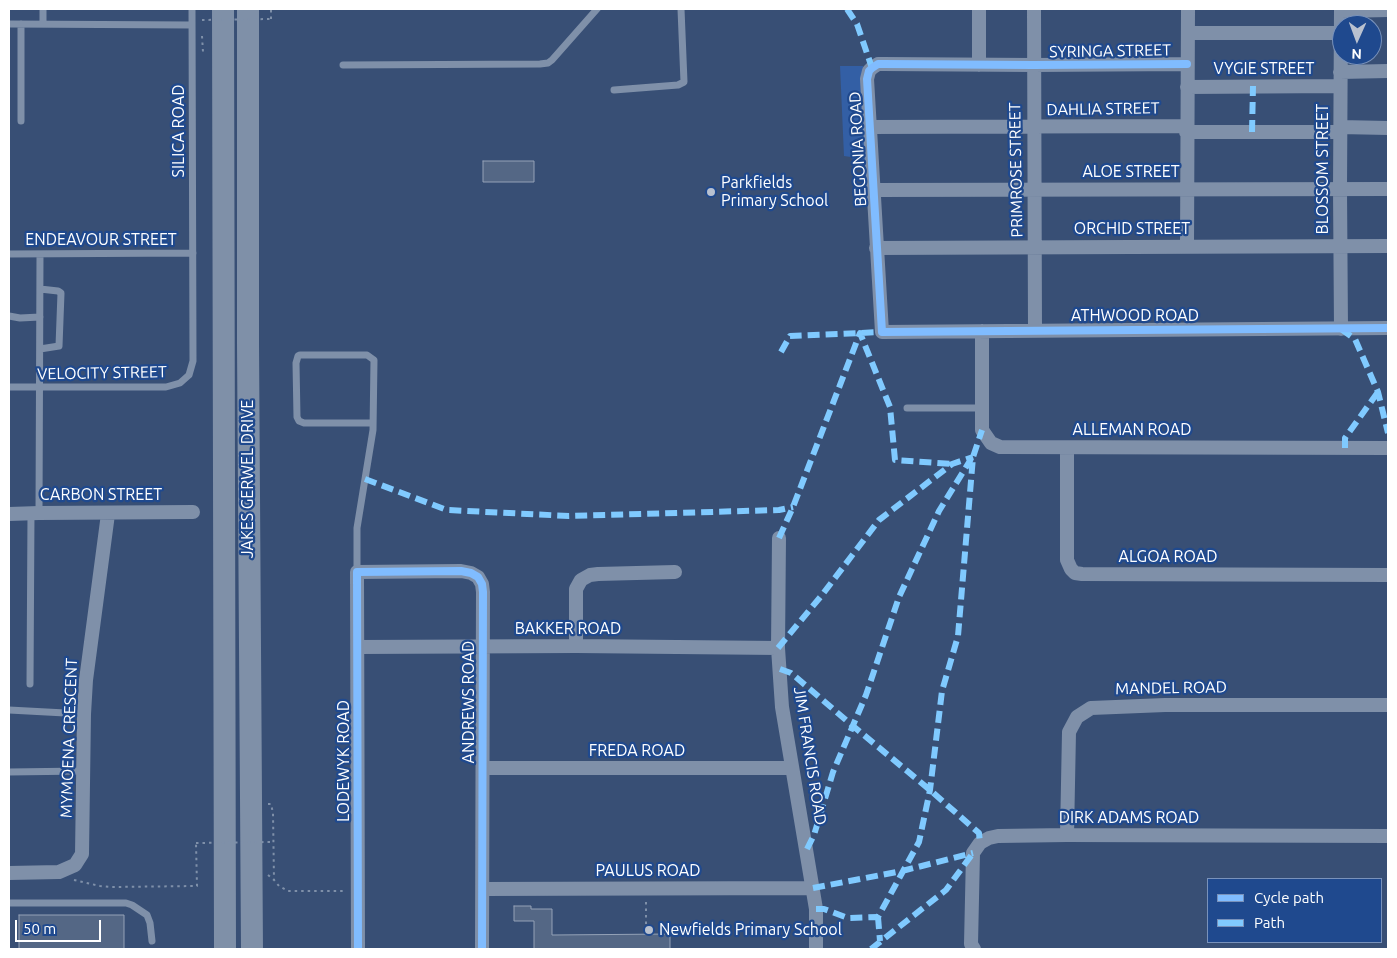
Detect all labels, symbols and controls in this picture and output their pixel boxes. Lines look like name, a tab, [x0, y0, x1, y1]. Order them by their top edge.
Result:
north arrow	[1332, 15, 1382, 65]
street label: SYRINGA STREET	[1049, 40, 1171, 62]
text: N	[1351, 46, 1362, 62]
street label: VYGIE STREET	[1214, 59, 1314, 79]
street label: SILICA ROAD	[169, 85, 189, 177]
street label: BEGONIA ROAD	[845, 91, 871, 207]
street label: DAHLIA STREET	[1046, 98, 1160, 120]
street label: PRIMROSE STREET	[1005, 102, 1027, 238]
street label: BLOSSOM STREET	[1313, 103, 1333, 235]
street label: ALOE STREET	[1082, 162, 1180, 182]
place label: Parkfields Primary School	[721, 173, 828, 211]
marker: Parkfields Primary School	[705, 186, 717, 198]
street label: ORCHID STREET	[1074, 219, 1190, 239]
street label: ENDEAVOUR STREET	[25, 230, 177, 250]
street label: ATHWOOD ROAD	[1071, 306, 1199, 326]
street label: VELOCITY STREET	[37, 362, 167, 384]
street label: JAKES GERWEL DRIVE	[238, 400, 258, 558]
street label: ALLEMAN ROAD	[1073, 420, 1191, 440]
street label: CARBON STREET	[40, 485, 162, 505]
street label: ALGOA ROAD	[1119, 547, 1217, 567]
street label: BAKKER ROAD	[515, 619, 621, 639]
street label: ANDREWS ROAD	[459, 641, 479, 763]
street label: MYMOENA CRESCENT	[57, 658, 81, 818]
street label: MANDEL ROAD	[1115, 677, 1227, 699]
street label: JIM FRANCIS ROAD	[790, 685, 830, 827]
street label: LODEWYK ROAD	[334, 700, 354, 822]
street label: FREDA ROAD	[589, 741, 685, 761]
street label: DIRK ADAMS ROAD	[1059, 808, 1199, 828]
street label: PAULUS ROAD	[595, 861, 701, 881]
legend	[1207, 878, 1382, 943]
text: Cycle path	[1254, 889, 1324, 906]
scale bar	[18, 910, 104, 942]
text: Path	[1254, 914, 1285, 931]
text: 50 m	[23, 920, 56, 937]
place label: Newfields Primary School	[659, 920, 842, 940]
marker: Newfields Primary School	[643, 924, 655, 936]

